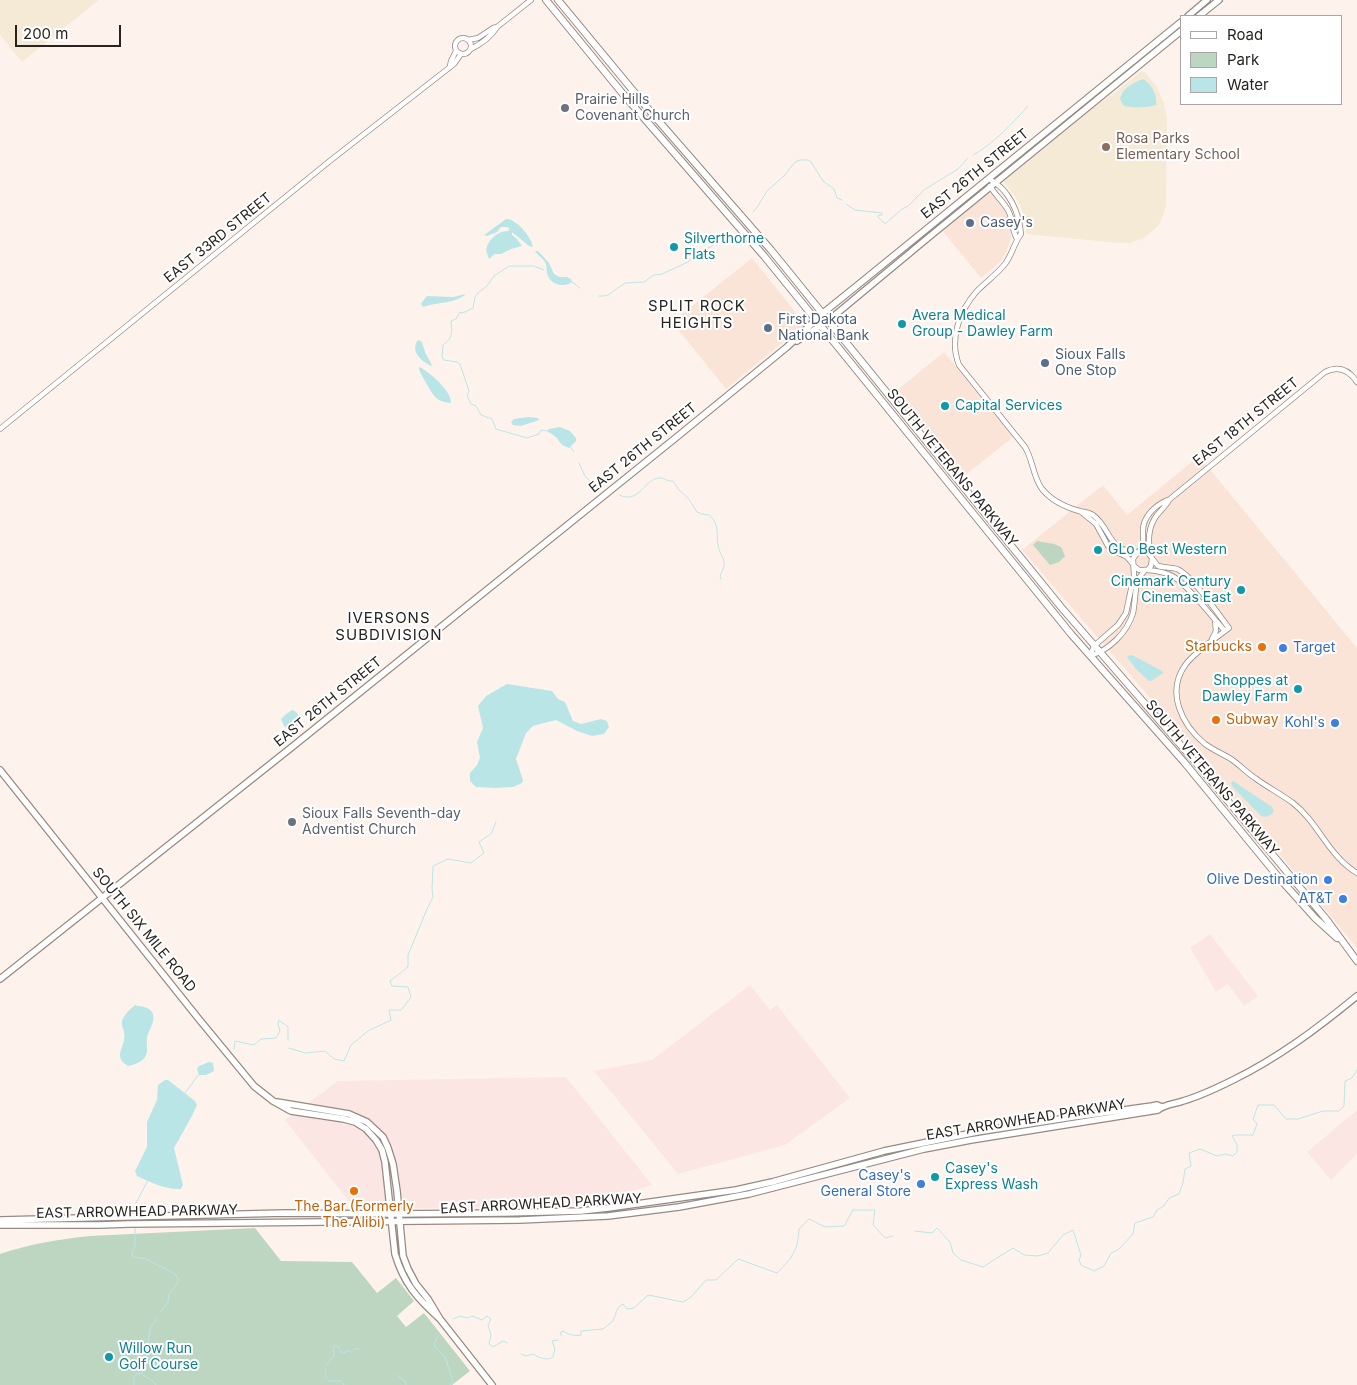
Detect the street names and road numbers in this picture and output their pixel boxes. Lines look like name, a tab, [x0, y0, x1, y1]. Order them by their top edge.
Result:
street label: EAST 26TH STREET	[918, 125, 1032, 223]
street label: EAST 33RD STREET	[161, 190, 275, 286]
street label: EAST 18TH STREET	[1190, 374, 1302, 470]
street label: SOUTH VETERANS PARKWAY	[883, 386, 1021, 550]
street label: EAST 26TH STREET	[586, 399, 700, 497]
street label: EAST 26TH STREET	[271, 653, 385, 751]
street label: SOUTH VETERANS PARKWAY	[1142, 697, 1282, 859]
street label: SOUTH SIX MILE ROAD	[89, 864, 199, 996]
street label: EAST ARROWHEAD PARKWAY	[925, 1096, 1127, 1144]
street label: EAST ARROWHEAD PARKWAY	[440, 1190, 642, 1218]
street label: EAST ARROWHEAD PARKWAY	[36, 1202, 238, 1222]

